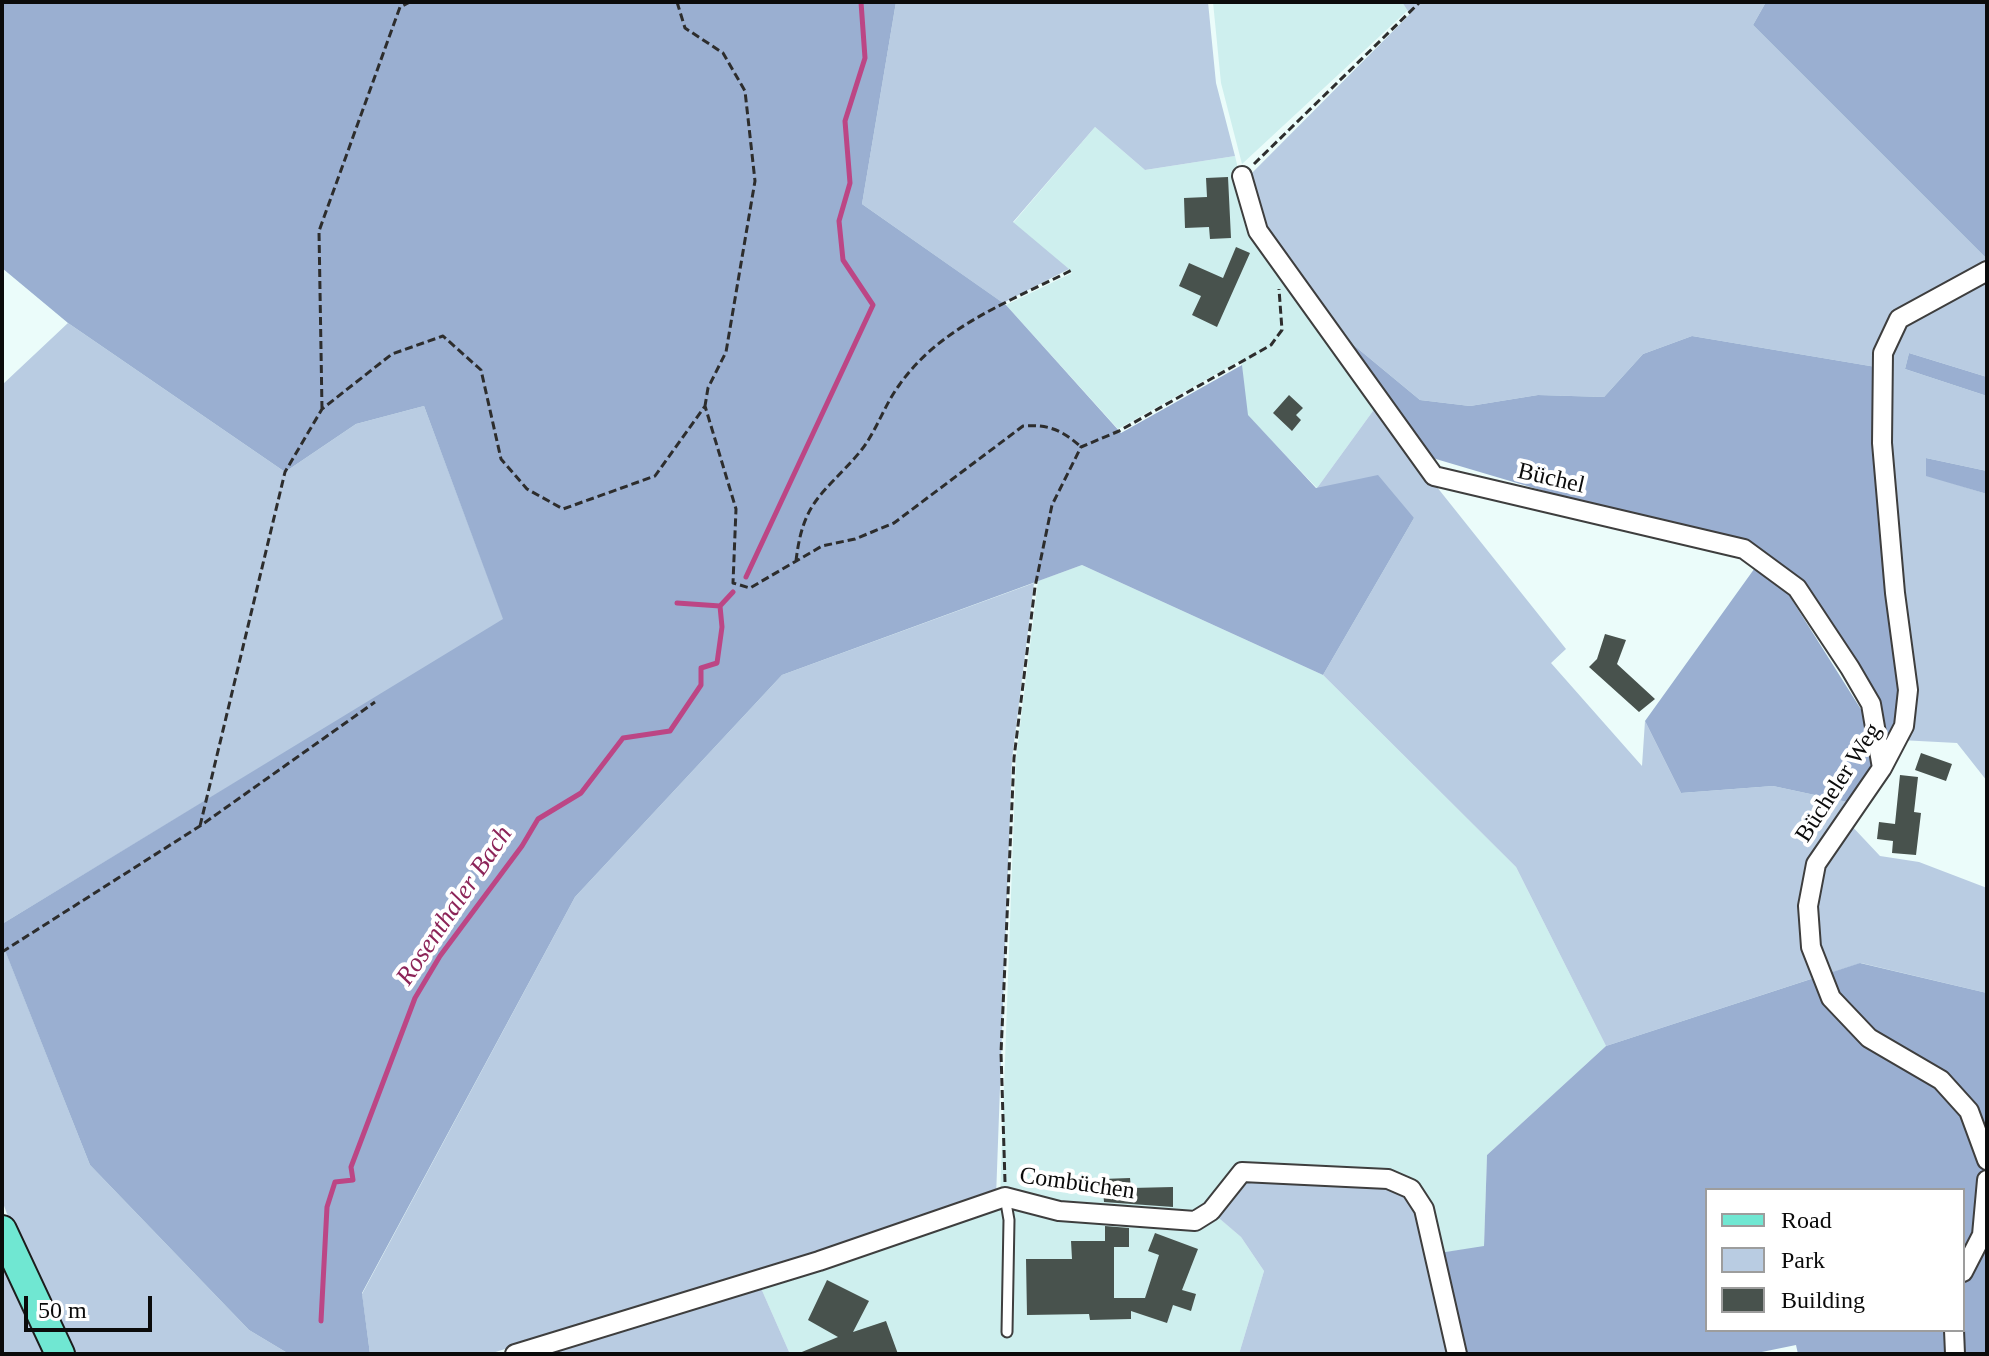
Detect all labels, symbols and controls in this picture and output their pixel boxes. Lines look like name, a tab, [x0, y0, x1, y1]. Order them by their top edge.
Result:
street label: Büchel	[1515, 457, 1587, 501]
street label: Bücheler Weg	[1790, 718, 1888, 848]
water label: Rosenthaler Bach	[390, 820, 520, 992]
street label: Combüchen	[1018, 1162, 1136, 1206]
legend	[1705, 1188, 1965, 1332]
text: Road	[1781, 1207, 1832, 1233]
text: Park	[1781, 1247, 1825, 1273]
scale bar	[28, 1280, 156, 1330]
text: Building	[1781, 1287, 1865, 1313]
text: 50 m	[38, 1297, 87, 1323]

